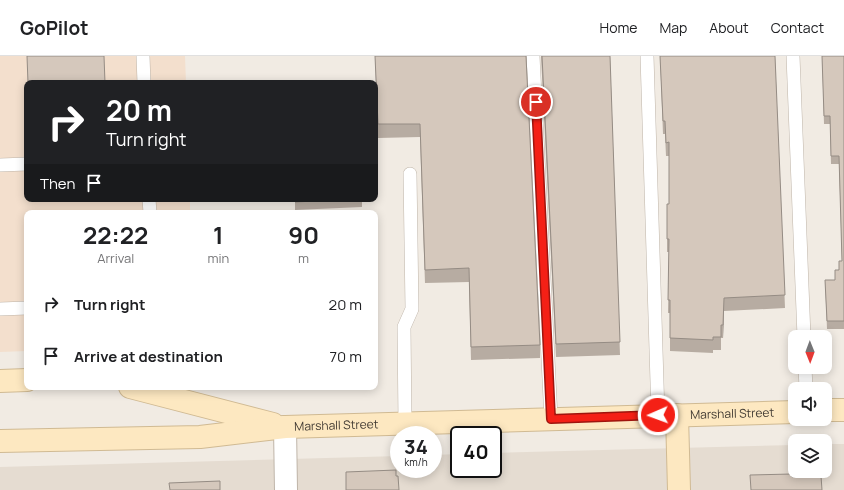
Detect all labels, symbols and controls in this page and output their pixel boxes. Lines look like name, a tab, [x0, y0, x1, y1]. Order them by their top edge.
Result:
text: GoPilot	[20, 15, 88, 41]
text: Home	[600, 18, 637, 37]
text: Map	[659, 18, 687, 37]
text: About	[709, 18, 749, 37]
text: Contact	[771, 18, 824, 37]
pin	[519, 85, 553, 119]
text: 20 m	[106, 91, 172, 129]
icon: arrive	[525, 91, 547, 113]
icon: right	[40, 96, 92, 148]
text: Turn right	[106, 127, 187, 151]
icon: arrive	[83, 172, 105, 194]
text: Then	[40, 173, 75, 194]
text: 22:22	[83, 218, 148, 251]
text: 1	[213, 218, 224, 251]
text: 90	[288, 218, 319, 251]
text: Arrival	[97, 249, 134, 267]
text: min	[207, 249, 229, 267]
text: m	[298, 249, 309, 267]
icon: right	[40, 293, 62, 315]
text: Turn right	[74, 294, 145, 315]
text: 20 m	[329, 294, 362, 315]
north arrow	[788, 330, 832, 374]
map controls	[788, 330, 832, 478]
icon: arrive	[40, 345, 62, 367]
text: Arrive at destination	[74, 346, 223, 367]
text: 70 m	[330, 346, 362, 367]
button: sound	[788, 382, 832, 426]
position arrow	[637, 394, 679, 436]
street label: Marshall Street	[690, 404, 775, 423]
street label: Marshall Street	[294, 415, 379, 435]
speed limit sign: 40	[450, 426, 502, 478]
text: 34	[404, 433, 428, 460]
button: layers	[788, 434, 832, 478]
text: km/h	[404, 455, 428, 469]

